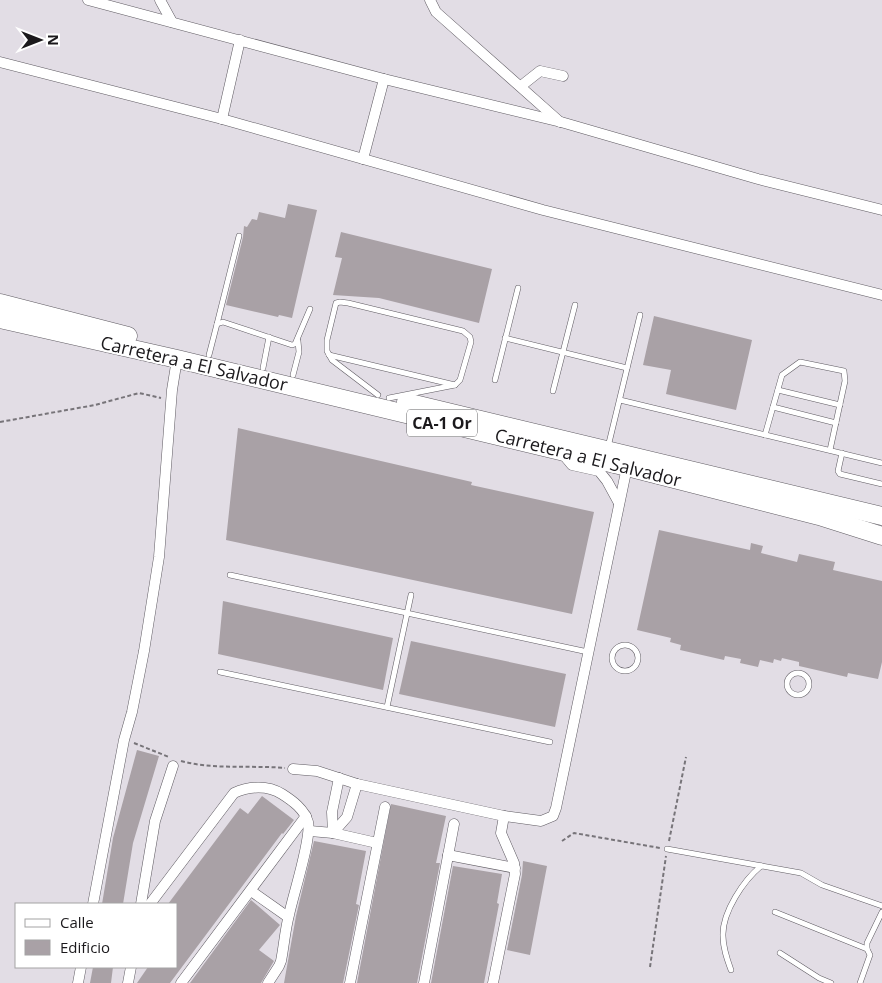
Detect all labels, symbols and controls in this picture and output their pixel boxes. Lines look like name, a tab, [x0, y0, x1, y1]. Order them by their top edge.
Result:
north arrow	[15, 15, 65, 65]
text: N	[44, 34, 63, 46]
street label: Carretera a El Salvador	[98, 330, 291, 396]
road number: CA-1 Or	[407, 409, 477, 436]
street label: Carretera a El Salvador	[493, 422, 685, 492]
legend	[15, 903, 178, 968]
text: Calle	[60, 912, 94, 932]
text: Edificio	[60, 937, 110, 957]

